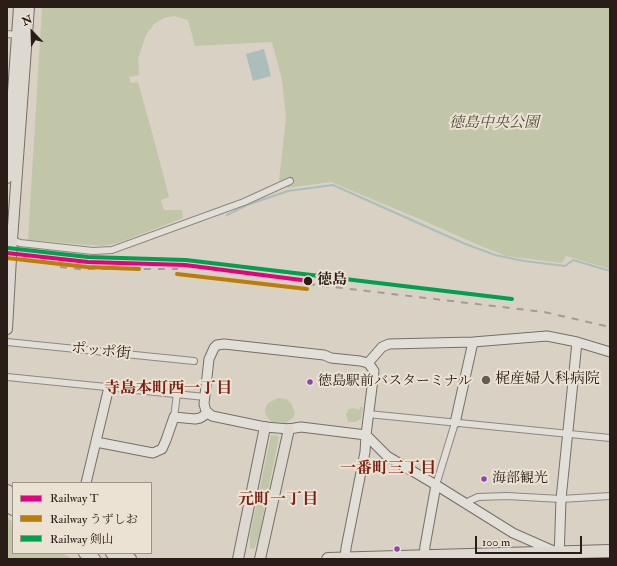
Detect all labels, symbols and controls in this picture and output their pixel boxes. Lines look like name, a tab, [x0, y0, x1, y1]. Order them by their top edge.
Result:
north arrow	[12, 12, 52, 52]
text: N	[20, 13, 34, 28]
park label: 徳島中央公園	[449, 115, 539, 133]
place label: 徳島	[317, 272, 347, 290]
marker: 徳島	[302, 275, 314, 287]
street label: ポッポ街	[70, 340, 132, 364]
place label: 梶産婦人科病院	[495, 371, 600, 389]
place label: 徳島駅前バスターミナル	[318, 374, 472, 390]
marker: 梶産婦人科病院	[480, 374, 492, 386]
marker: 徳島駅前バスターミナル	[305, 377, 315, 387]
district label: 寺島本町西一丁目	[104, 380, 232, 400]
district label: 一番町三丁目	[340, 460, 436, 480]
place label: 海部観光	[492, 471, 548, 487]
marker: 海部観光	[479, 474, 489, 484]
legend	[12, 482, 152, 554]
text: Railway T	[50, 491, 99, 506]
district label: 元町一丁目	[238, 491, 318, 511]
text: Railway うずしお	[50, 512, 138, 527]
scale bar	[477, 528, 584, 554]
text: Railway 剣山	[50, 532, 114, 547]
text: 100 m	[482, 535, 510, 550]
unlabelled marker	[392, 544, 402, 554]

